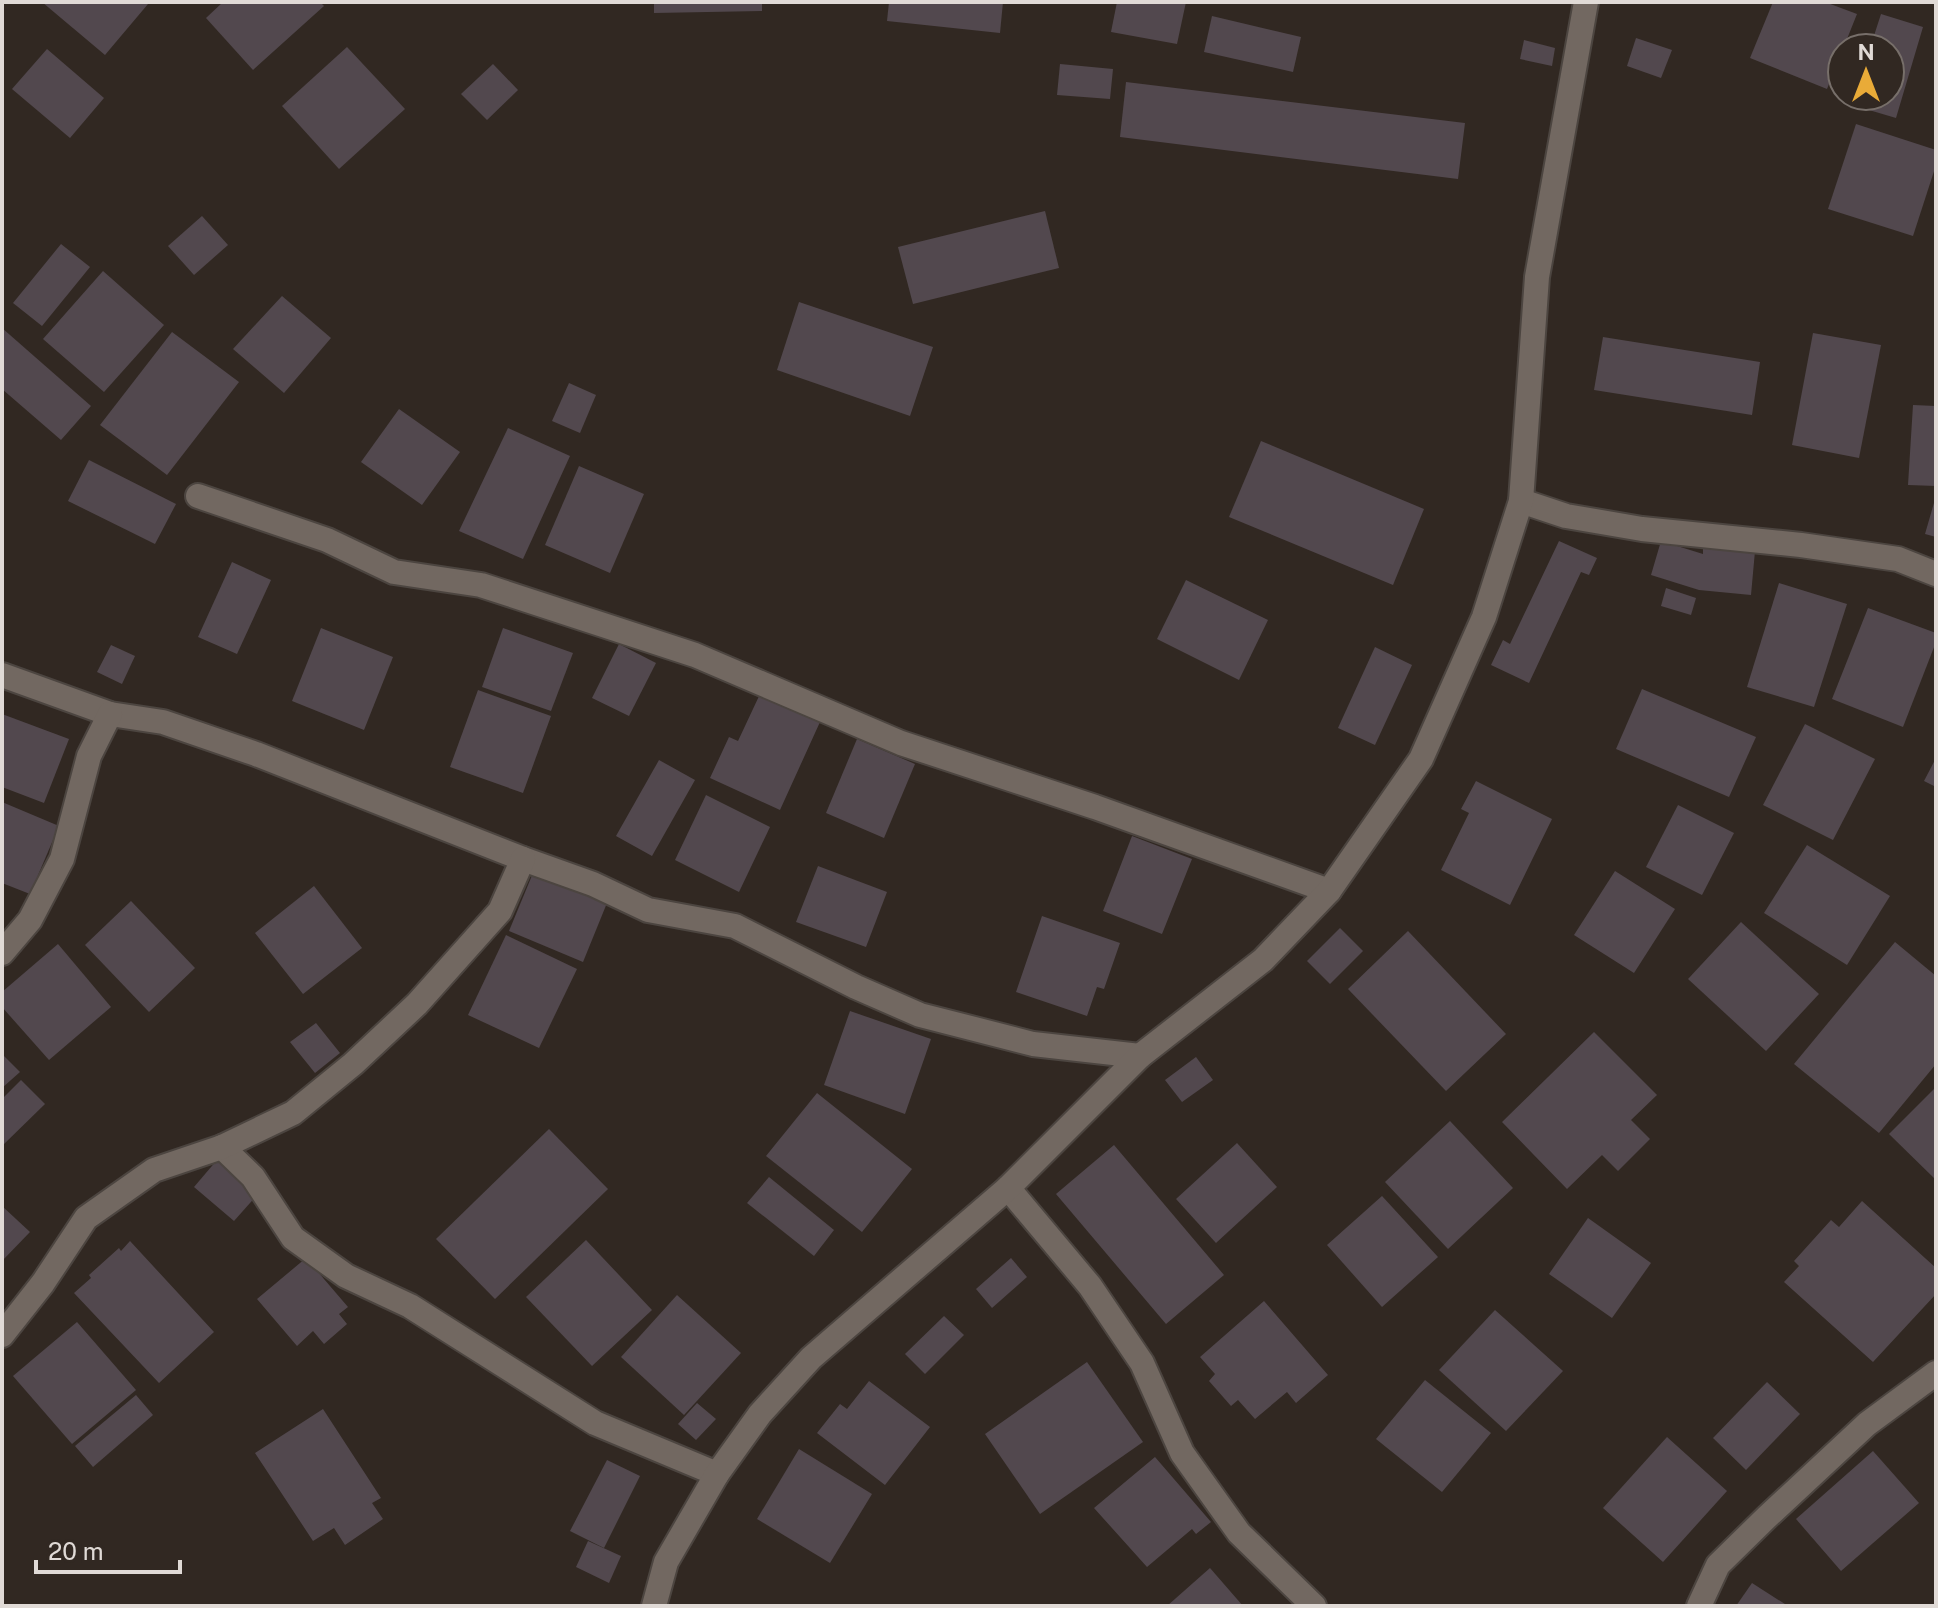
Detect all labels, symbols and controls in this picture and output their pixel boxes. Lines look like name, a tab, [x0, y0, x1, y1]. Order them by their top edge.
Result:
north arrow	[1826, 32, 1906, 112]
text: N	[1857, 39, 1875, 65]
scale bar	[36, 1524, 180, 1574]
text: 20 m	[48, 1537, 104, 1565]

